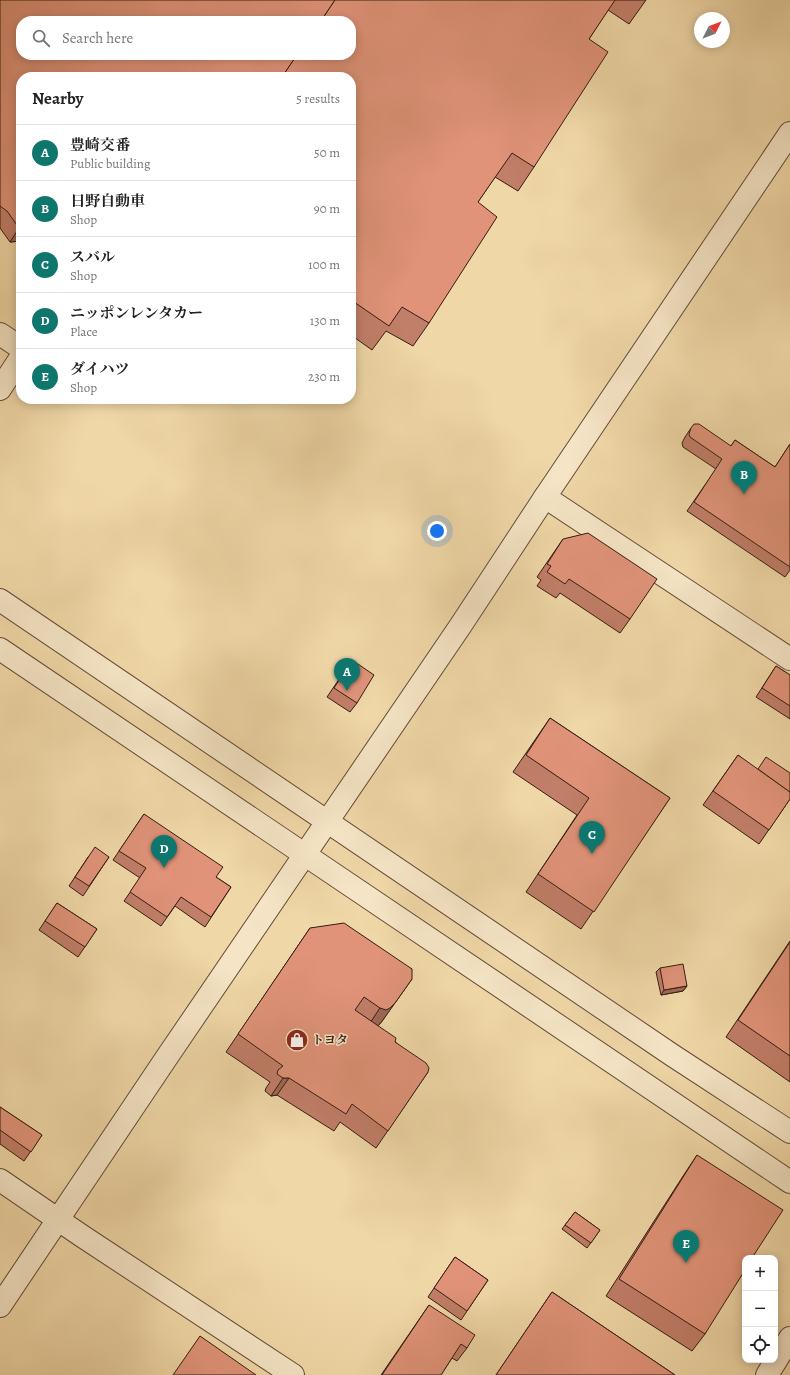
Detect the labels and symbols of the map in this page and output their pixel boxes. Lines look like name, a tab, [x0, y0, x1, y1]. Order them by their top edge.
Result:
north arrow	[694, 12, 730, 48]
pin: B	[731, 461, 757, 494]
your location	[427, 521, 447, 541]
pin: A	[334, 658, 360, 691]
pin: C	[579, 821, 605, 854]
pin: D	[151, 835, 177, 868]
shop icon: トヨタ	[284, 1027, 310, 1053]
place label: トヨタ	[312, 1032, 348, 1048]
pin: E	[673, 1230, 699, 1263]

